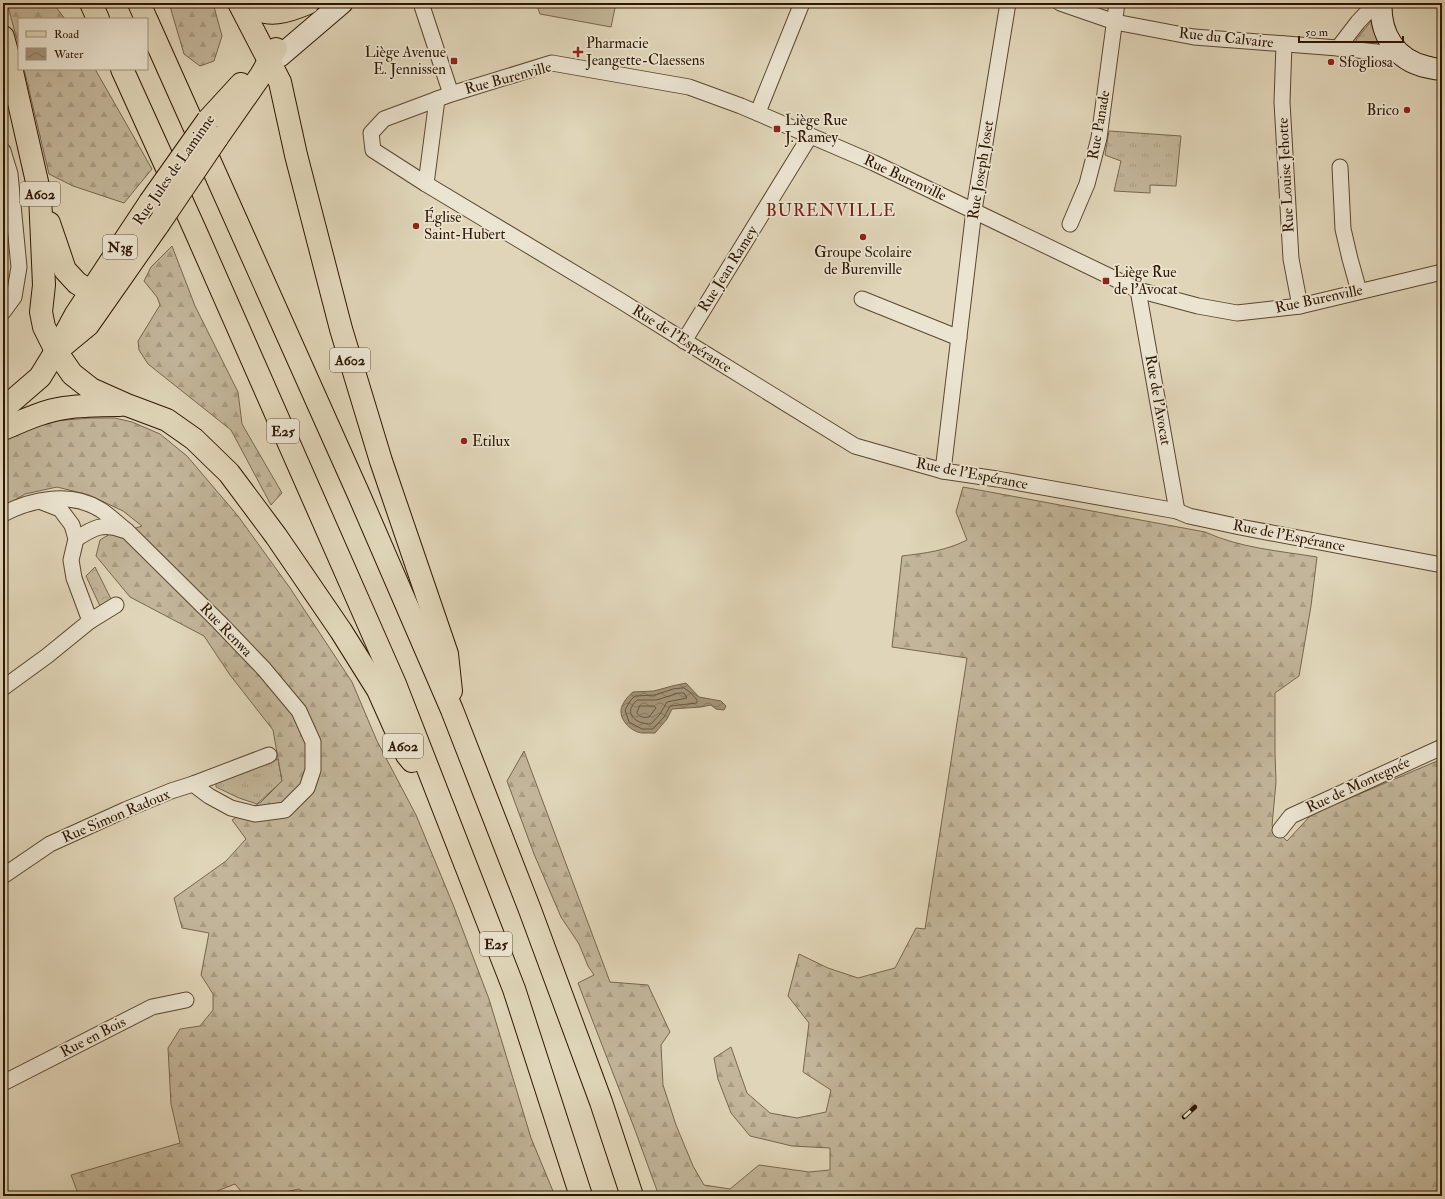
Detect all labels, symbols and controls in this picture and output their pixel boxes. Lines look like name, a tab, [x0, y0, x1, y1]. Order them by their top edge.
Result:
legend	[18, 18, 148, 70]
scale bar	[1299, 18, 1403, 44]
street label: Rue du Calvaire	[1178, 24, 1274, 52]
text: 50 m	[1305, 25, 1329, 40]
text: Road	[54, 27, 79, 42]
place label: Pharmacie Jeangette-Claessens	[585, 34, 705, 71]
place label: Liège Avenue E. Jennissen	[365, 43, 446, 80]
text: Water	[53, 47, 84, 62]
marker: Pharmacie Jeangette-Claessens	[573, 47, 583, 57]
place label: Sfogliosa	[1339, 53, 1394, 72]
marker: Liège Avenue E. Jennissen	[449, 56, 459, 66]
street label: Rue Burenville	[463, 57, 553, 99]
marker: Sfogliosa	[1326, 57, 1336, 67]
street label: Rue Panade	[1084, 89, 1114, 161]
place label: Brico	[1367, 101, 1399, 120]
marker: Brico	[1402, 105, 1412, 115]
street label: Rue Jules de Laminne	[129, 111, 220, 230]
place label: Liège Rue J. Ramey	[784, 111, 848, 148]
street label: Rue Louise Jehotte	[1273, 117, 1300, 233]
street label: Rue Joseph Joset	[964, 119, 999, 221]
marker: Liège Rue J. Ramey	[772, 124, 782, 134]
street label: Rue Burenville	[861, 151, 949, 205]
road number: A602	[20, 182, 60, 206]
district label: BURENVILLE	[766, 200, 896, 221]
place label: Église Saint-Hubert	[424, 206, 505, 244]
marker: Église Saint-Hubert	[411, 221, 421, 231]
street label: Rue Jean Ramey	[694, 222, 763, 316]
marker: Groupe Scolaire de Burenville	[858, 232, 868, 242]
road number: N3g	[103, 235, 137, 259]
place label: Groupe Scolaire de Burenville	[814, 243, 912, 279]
place label: Liège Rue de l'Avocat	[1114, 263, 1178, 299]
marker: Liège Rue de l'Avocat	[1101, 276, 1111, 286]
street label: Rue Burenville	[1273, 280, 1365, 318]
street label: Rue de l'Espérance	[628, 301, 735, 378]
road number: A602	[330, 348, 370, 372]
street label: Rue de l'Avocat	[1141, 353, 1175, 447]
road number: E25	[267, 419, 299, 443]
place label: Etilux	[472, 432, 510, 451]
marker: Etilux	[459, 436, 469, 446]
street label: Rue de l'Espérance	[914, 454, 1030, 495]
street label: Rue de l'Espérance	[1231, 516, 1347, 557]
street label: Rue Renwa	[196, 599, 257, 662]
road number: A602	[383, 734, 423, 758]
street label: Rue de Montegnée	[1303, 753, 1413, 817]
street label: Rue Simon Radoux	[59, 785, 173, 847]
road number: E25	[480, 932, 512, 956]
street label: Rue en Bois	[57, 1012, 129, 1062]

